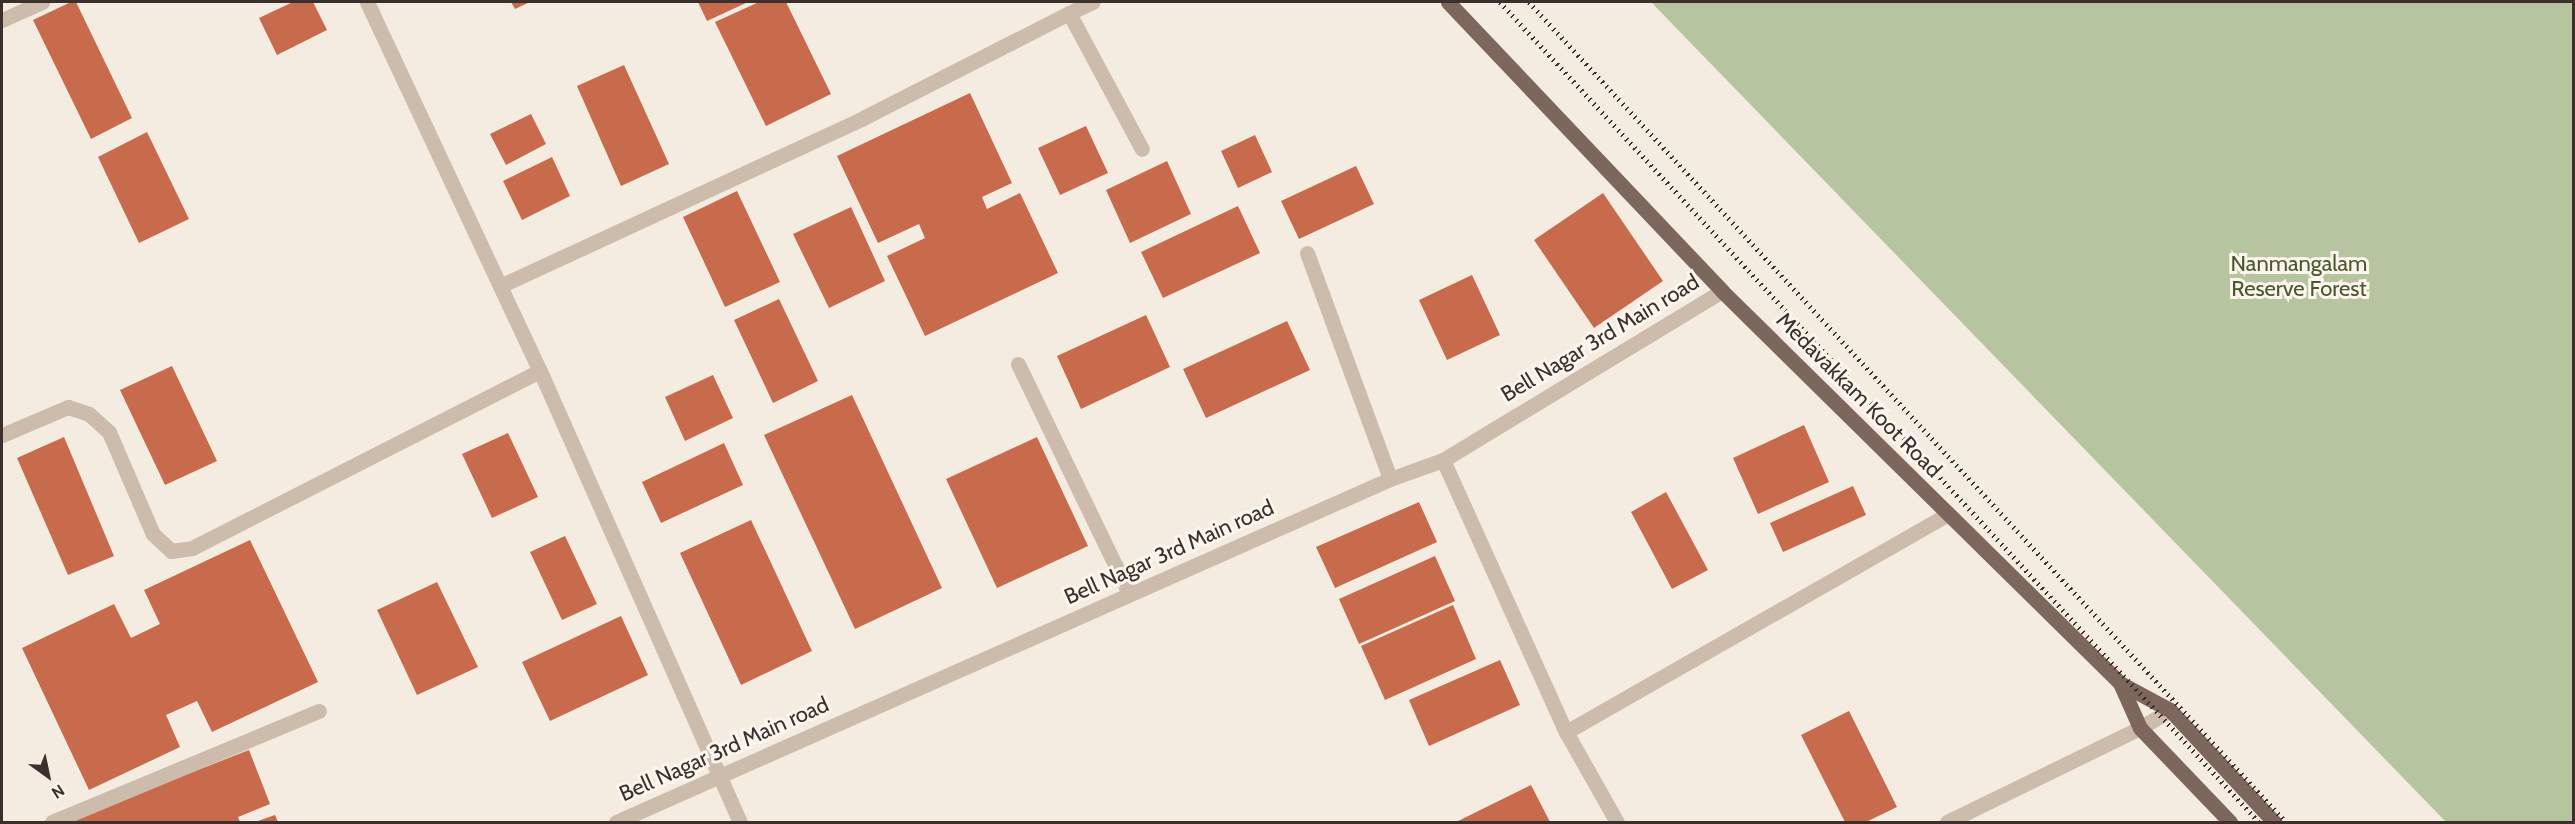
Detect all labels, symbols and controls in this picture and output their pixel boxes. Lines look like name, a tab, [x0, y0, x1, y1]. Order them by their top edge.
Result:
park label: Nanmangalam Reserve Forest	[2231, 250, 2367, 302]
street label: Bell Nagar 3rd Main road	[1496, 268, 1704, 408]
street label: Medavakkam Koot Road	[1771, 307, 1947, 483]
street label: Bell Nagar 3rd Main road	[1060, 494, 1278, 610]
street label: Bell Nagar 3rd Main road	[615, 691, 833, 807]
north arrow	[18, 746, 78, 806]
text: N	[48, 780, 68, 803]

